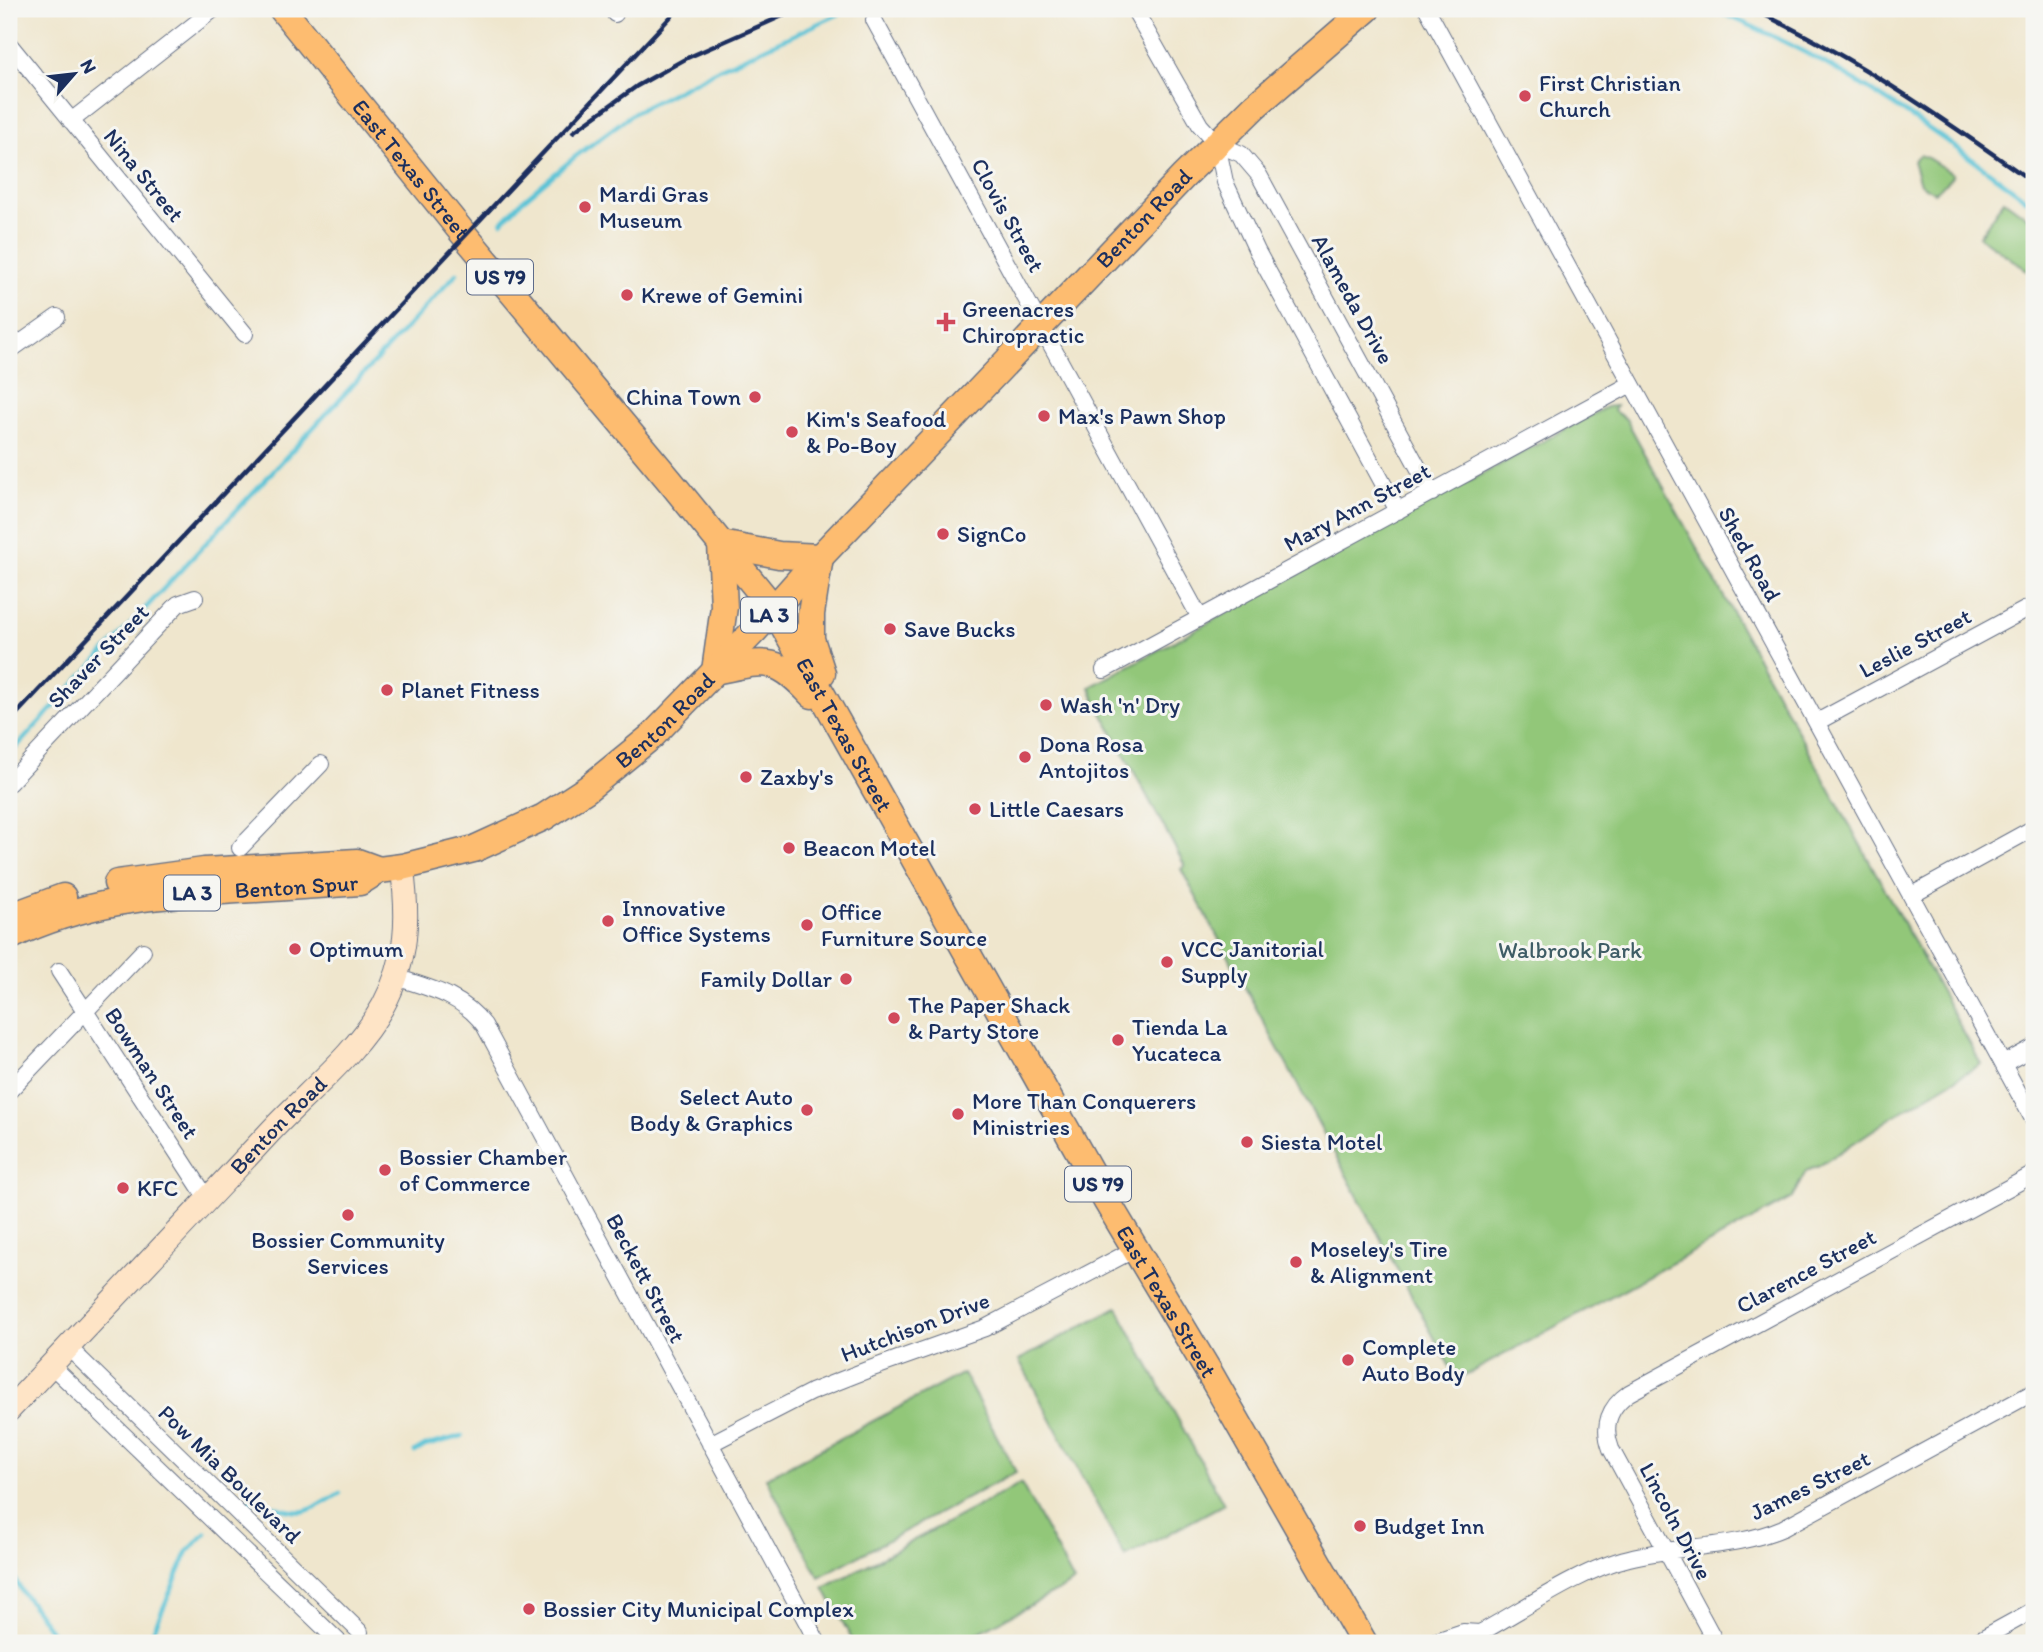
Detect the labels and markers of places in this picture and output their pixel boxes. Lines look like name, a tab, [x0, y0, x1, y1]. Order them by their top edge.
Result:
place label: First Christian Church	[1539, 69, 1681, 123]
marker: First Christian Church	[1517, 88, 1533, 104]
place label: Mardi Gras Museum	[599, 180, 709, 234]
marker: Mardi Gras Museum	[577, 199, 593, 215]
place label: Krewe of Gemini	[641, 281, 803, 309]
marker: Krewe of Gemini	[619, 287, 635, 303]
place label: Greenacres Chiropractic	[962, 295, 1085, 349]
marker: Greenacres Chiropractic	[936, 312, 956, 332]
place label: China Town	[626, 383, 741, 411]
marker: China Town	[747, 389, 763, 405]
place label: Max's Pawn Shop	[1058, 402, 1226, 430]
place label: Kim's Seafood & Po-Boy	[806, 405, 947, 459]
marker: Max's Pawn Shop	[1036, 408, 1052, 424]
marker: Kim's Seafood & Po-Boy	[784, 424, 800, 440]
place label: SignCo	[957, 520, 1026, 548]
marker: SignCo	[935, 526, 951, 542]
place label: Save Bucks	[904, 615, 1015, 643]
marker: Save Bucks	[882, 621, 898, 637]
place label: Planet Fitness	[401, 676, 540, 704]
marker: Planet Fitness	[379, 682, 395, 698]
place label: Wash 'n' Dry	[1060, 691, 1180, 719]
marker: Wash 'n' Dry	[1038, 697, 1054, 713]
place label: Dona Rosa Antojitos	[1039, 730, 1144, 784]
marker: Dona Rosa Antojitos	[1017, 749, 1033, 765]
place label: Zaxby's	[760, 763, 834, 791]
marker: Zaxby's	[738, 769, 754, 785]
place label: Little Caesars	[989, 795, 1124, 823]
marker: Little Caesars	[967, 801, 983, 817]
place label: Beacon Motel	[803, 834, 936, 862]
marker: Beacon Motel	[781, 840, 797, 856]
place label: Innovative Office Systems	[622, 894, 771, 948]
place label: Office Furniture Source	[821, 898, 987, 952]
marker: Innovative Office Systems	[600, 913, 616, 929]
marker: Office Furniture Source	[799, 917, 815, 933]
place label: Optimum	[309, 935, 404, 963]
place label: VCC Janitorial Supply	[1181, 935, 1325, 989]
marker: Optimum	[287, 941, 303, 957]
marker: VCC Janitorial Supply	[1159, 954, 1175, 970]
place label: Family Dollar	[700, 965, 832, 993]
marker: Family Dollar	[838, 971, 854, 987]
place label: The Paper Shack & Party Store	[908, 991, 1070, 1045]
marker: The Paper Shack & Party Store	[886, 1010, 902, 1026]
place label: Tienda La Yucateca	[1132, 1013, 1228, 1067]
marker: Tienda La Yucateca	[1110, 1032, 1126, 1048]
place label: Select Auto Body & Graphics	[630, 1083, 793, 1137]
place label: More Than Conquerers Ministries	[972, 1087, 1196, 1141]
marker: Select Auto Body & Graphics	[799, 1102, 815, 1118]
marker: More Than Conquerers Ministries	[950, 1106, 966, 1122]
place label: Siesta Motel	[1261, 1128, 1383, 1156]
marker: Siesta Motel	[1239, 1134, 1255, 1150]
place label: Bossier Chamber of Commerce	[399, 1143, 567, 1197]
marker: Bossier Chamber of Commerce	[377, 1162, 393, 1178]
place label: KFC	[137, 1174, 178, 1202]
marker: KFC	[115, 1180, 131, 1196]
marker: Bossier Community Services	[340, 1207, 356, 1223]
place label: Bossier Community Services	[251, 1226, 445, 1280]
place label: Moseley's Tire & Alignment	[1310, 1235, 1448, 1289]
marker: Moseley's Tire & Alignment	[1288, 1254, 1304, 1270]
place label: Complete Auto Body	[1362, 1333, 1465, 1387]
marker: Complete Auto Body	[1340, 1352, 1356, 1368]
place label: Budget Inn	[1374, 1512, 1485, 1540]
marker: Budget Inn	[1352, 1518, 1368, 1534]
place label: Bossier City Municipal Complex	[543, 1595, 854, 1623]
marker: Bossier City Municipal Complex	[521, 1601, 537, 1617]

